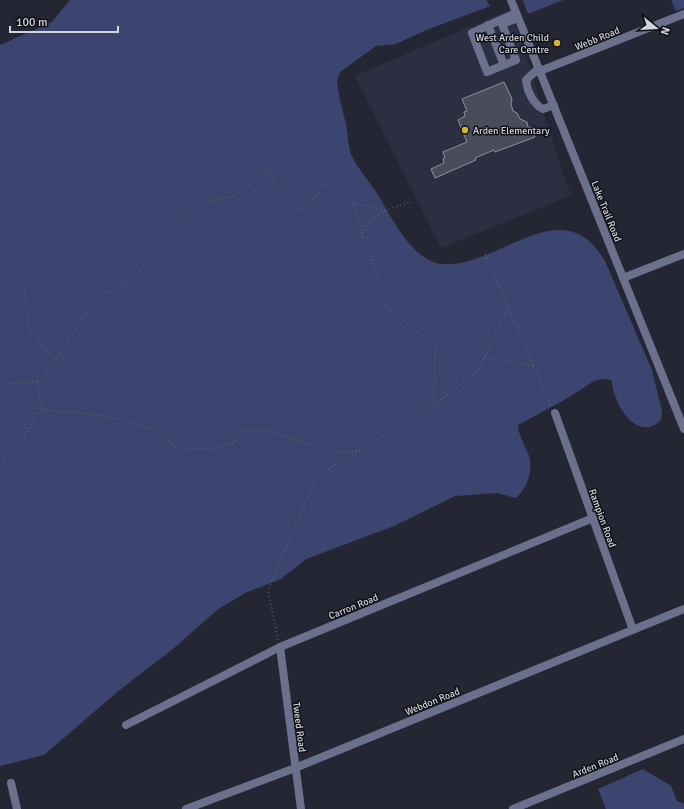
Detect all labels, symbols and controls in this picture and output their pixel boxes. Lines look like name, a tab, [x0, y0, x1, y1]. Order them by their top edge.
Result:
scale bar	[10, 8, 118, 34]
north arrow	[636, 8, 676, 48]
text: 100 m	[16, 15, 48, 30]
street label: Webb Road	[573, 25, 622, 53]
text: N	[658, 25, 672, 37]
place label: West Arden Child Care Centre	[476, 32, 549, 56]
marker: West Arden Child Care Centre	[552, 38, 562, 48]
marker: Arden Elementary	[460, 125, 470, 135]
place label: Arden Elementary	[473, 125, 550, 137]
street label: Lake Trail Road	[588, 179, 624, 244]
street label: Rampion Road	[586, 488, 618, 549]
street label: Carron Road	[327, 592, 380, 622]
street label: Webdon Road	[403, 686, 461, 718]
street label: Tweed Road	[290, 701, 308, 753]
street label: Arden Road	[570, 751, 620, 781]

